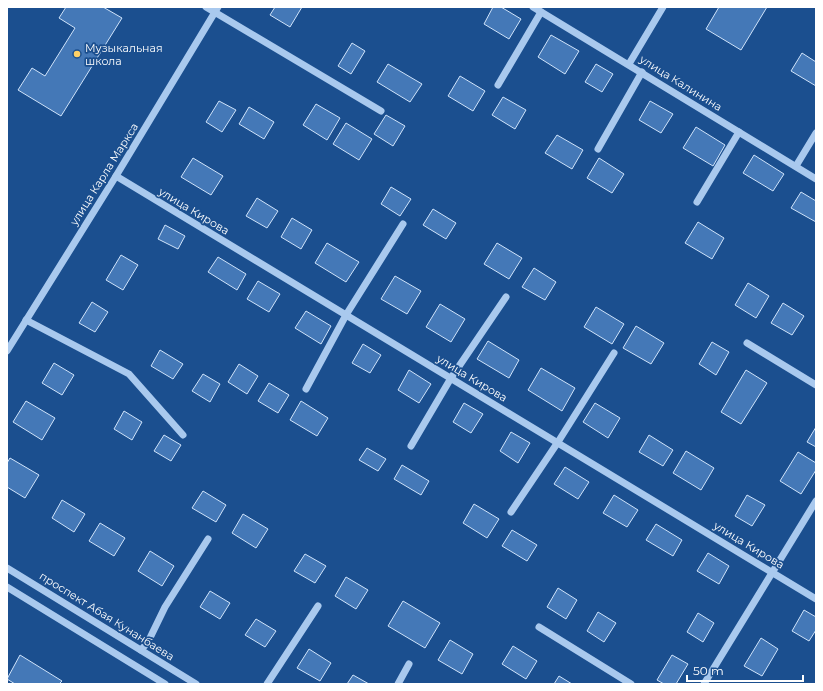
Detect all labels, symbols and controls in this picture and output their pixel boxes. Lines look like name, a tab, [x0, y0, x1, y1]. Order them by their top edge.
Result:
place label: Музыкальная школа	[85, 41, 163, 68]
marker: Музыкальная школа	[72, 49, 82, 59]
street label: улица Калинина	[636, 51, 725, 114]
street label: улица Карла Маркса	[66, 120, 141, 229]
street label: улица Кирова	[155, 184, 232, 238]
street label: улица Кирова	[433, 351, 510, 405]
street label: улица Кирова	[710, 518, 787, 572]
street label: проспект Абая Кунанбаева	[37, 569, 177, 663]
scale bar	[687, 657, 803, 683]
text: 50 m	[693, 663, 724, 678]

